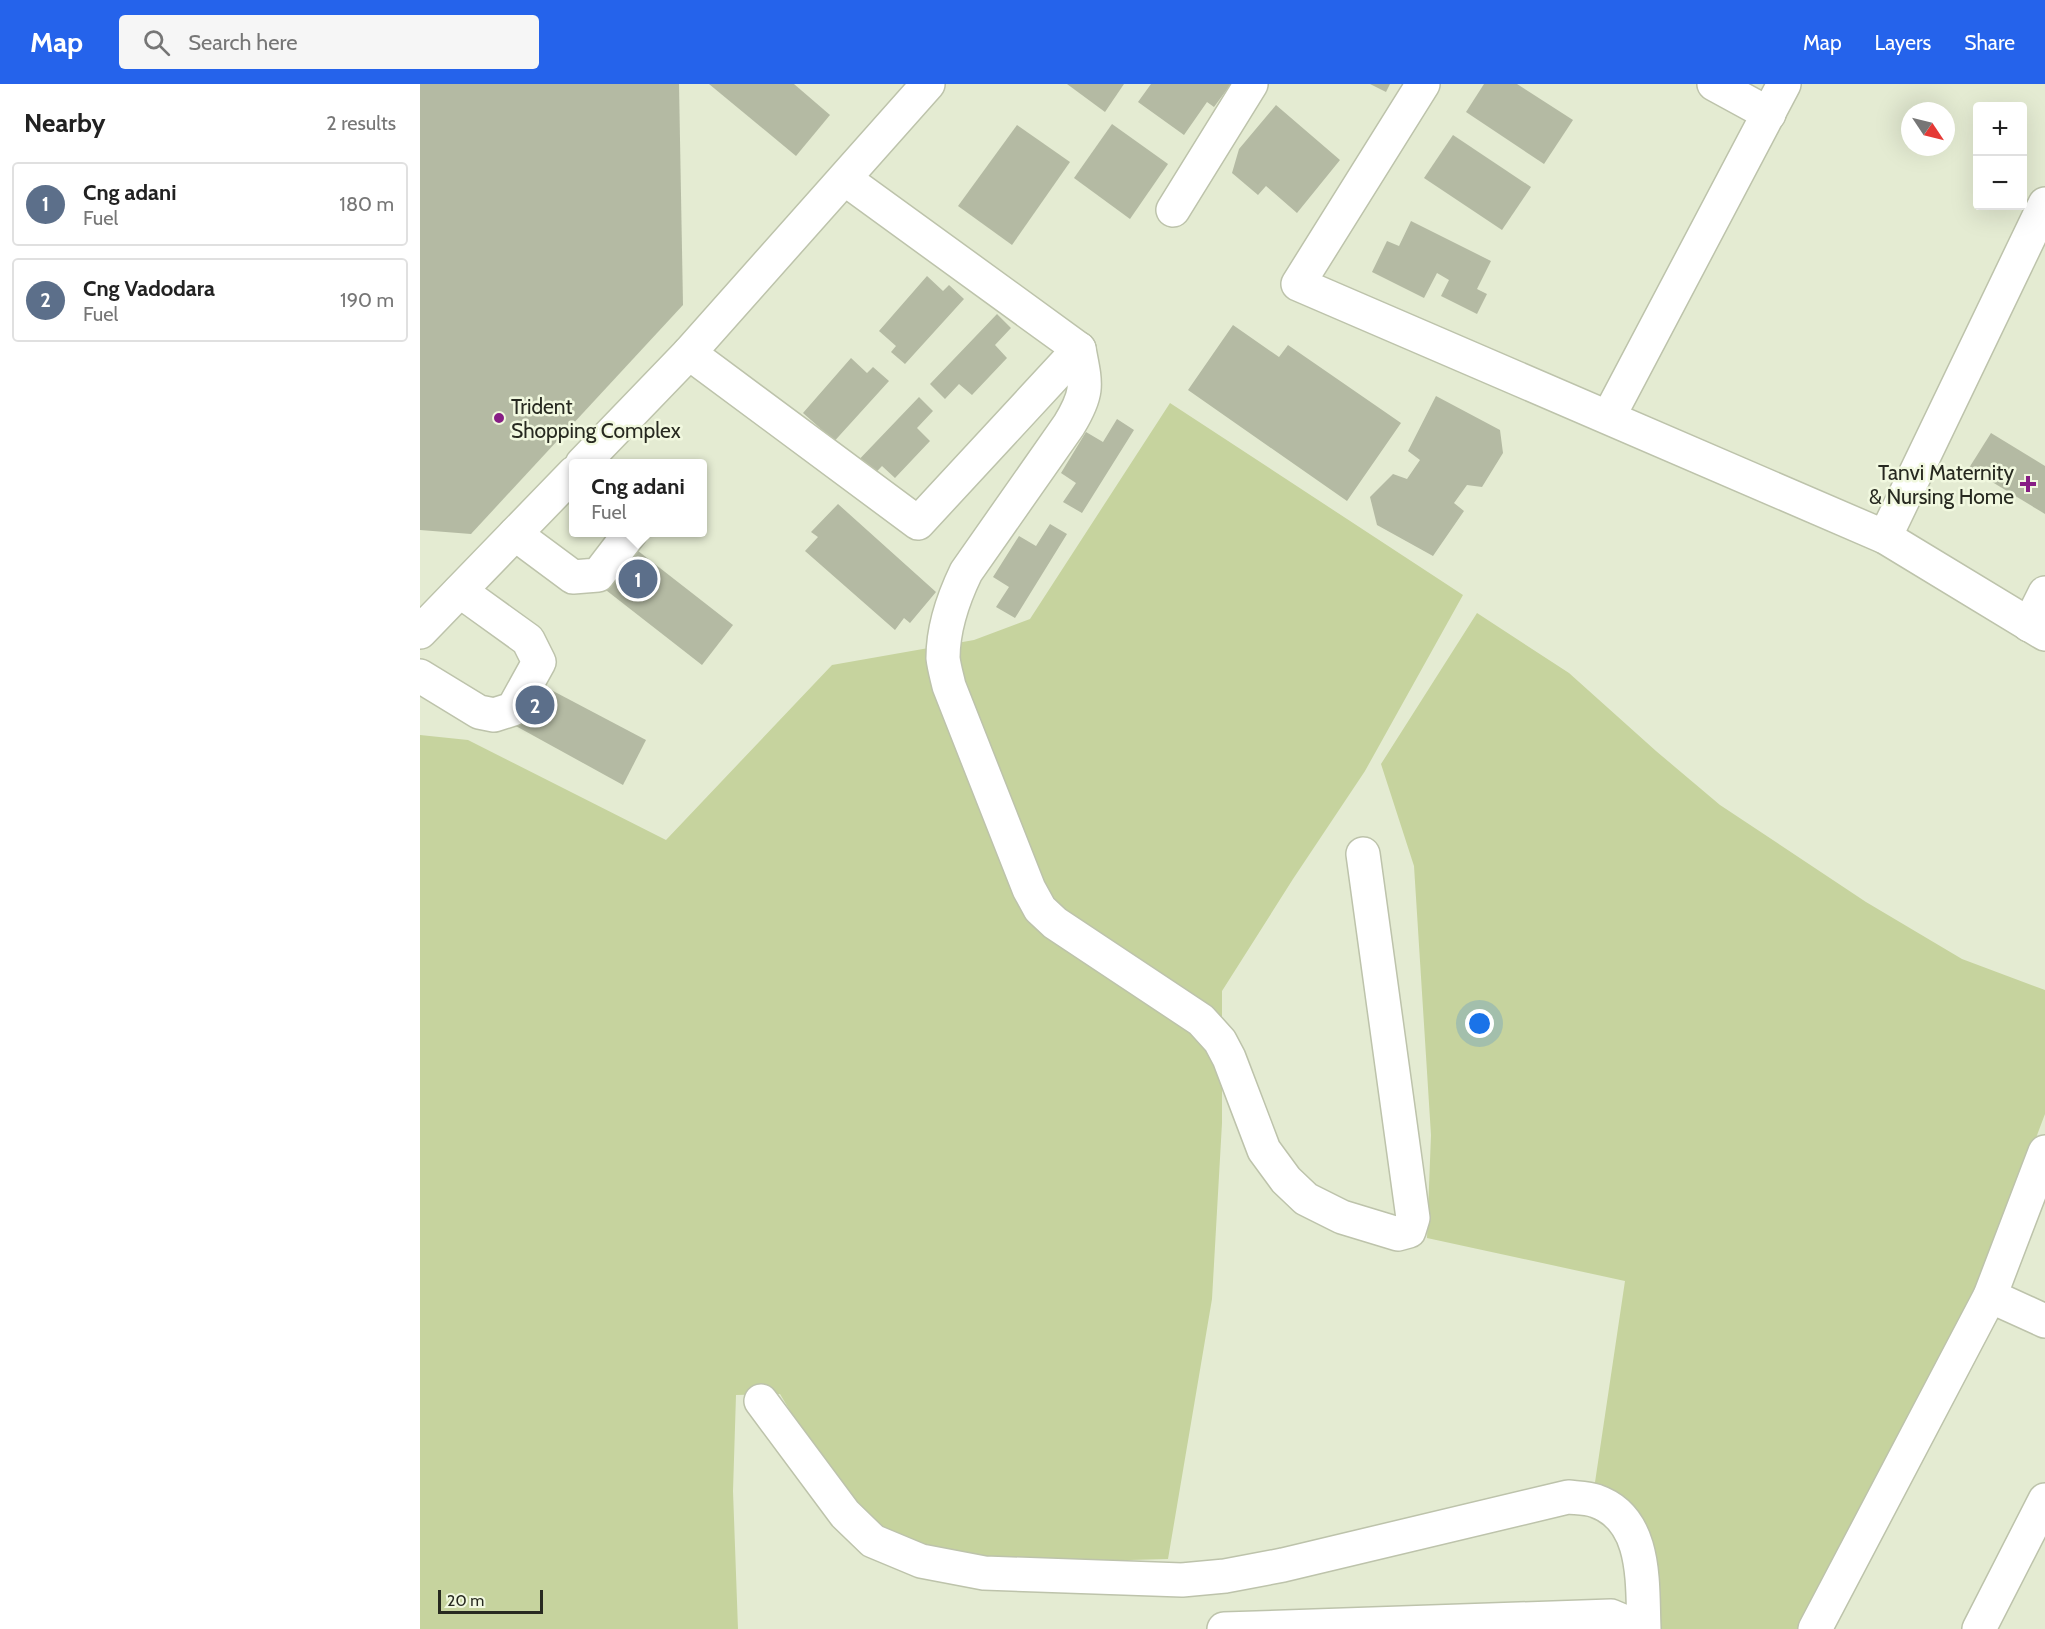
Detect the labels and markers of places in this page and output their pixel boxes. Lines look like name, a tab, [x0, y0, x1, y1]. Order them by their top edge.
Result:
place label: Trident Shopping Complex	[511, 394, 681, 443]
marker: Trident Shopping Complex	[492, 411, 506, 425]
place label: Tanvi Maternity & Nursing Home	[1869, 460, 2014, 509]
marker: Tanvi Maternity & Nursing Home	[2019, 475, 2037, 493]
pin: 1	[618, 556, 658, 602]
pin: 2	[516, 682, 554, 728]

